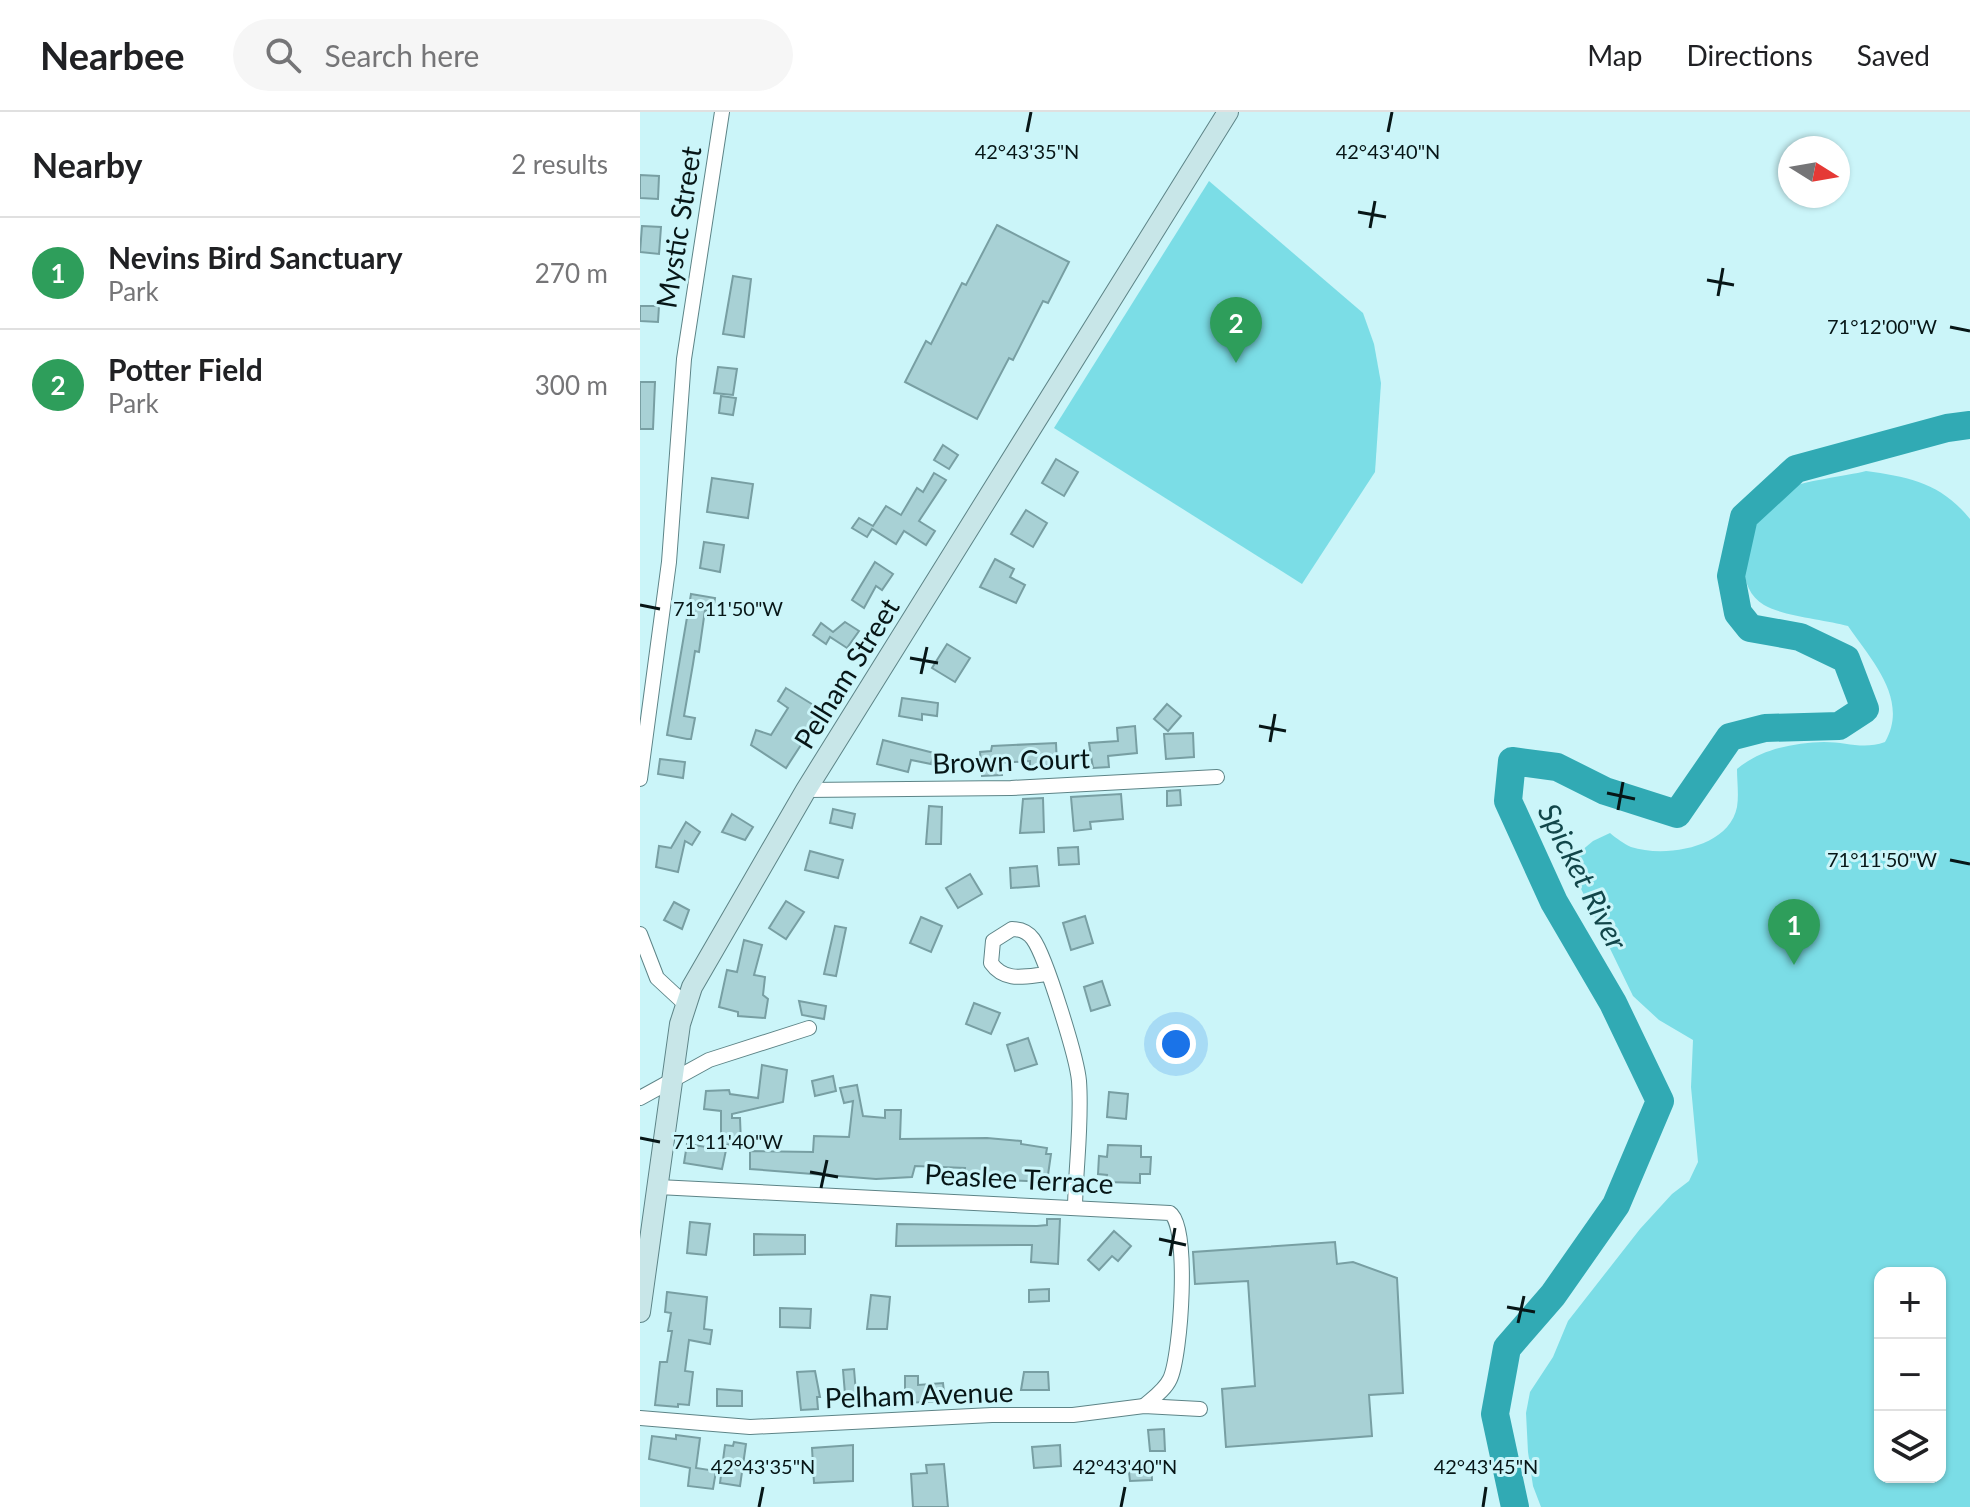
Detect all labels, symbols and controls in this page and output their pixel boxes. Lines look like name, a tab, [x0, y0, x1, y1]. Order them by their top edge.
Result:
search box	[233, 19, 793, 91]
text: Nearbee	[40, 32, 185, 78]
icon: search	[261, 33, 305, 77]
text: Search here	[325, 37, 479, 73]
text: Map	[1587, 38, 1642, 72]
text: Directions	[1686, 38, 1813, 72]
text: Saved	[1857, 38, 1930, 72]
north arrow	[1778, 136, 1850, 208]
text: 42°43'35"N	[975, 139, 1079, 163]
text: 42°43'40"N	[1336, 139, 1440, 163]
text: Nearby	[32, 144, 143, 185]
street label: Mystic Street	[648, 144, 708, 310]
text: 2 results	[511, 148, 608, 180]
text: Nevins Bird Sanctuary	[108, 239, 403, 275]
text: 1	[50, 257, 66, 289]
text: 270 m	[535, 257, 608, 289]
text: Park	[108, 275, 159, 307]
pin: 2	[1210, 297, 1262, 363]
text: 71°12'00"W	[1827, 314, 1937, 338]
text: Potter Field	[108, 351, 263, 387]
text: 2	[50, 369, 66, 401]
text: 300 m	[535, 369, 608, 401]
text: Park	[108, 387, 159, 419]
street label: Pelham Street	[786, 592, 906, 754]
text: 71°11'50"W	[673, 596, 783, 620]
street label: Brown Court	[931, 740, 1091, 780]
water label: Spicket River	[1532, 797, 1637, 956]
text: 71°11'50"W	[1827, 847, 1937, 871]
pin: 1	[1768, 899, 1820, 965]
your location	[1156, 1024, 1196, 1064]
text: 71°11'40"W	[673, 1129, 783, 1153]
street label: Peaslee Terrace	[924, 1156, 1114, 1200]
map controls	[1874, 1267, 1946, 1483]
button: +	[1874, 1267, 1946, 1339]
button: −	[1874, 1339, 1946, 1411]
street label: Pelham Avenue	[824, 1374, 1014, 1414]
button: layers	[1874, 1411, 1946, 1483]
text: 42°43'35"N	[711, 1454, 815, 1478]
text: 42°43'40"N	[1073, 1454, 1177, 1478]
text: 42°43'45"N	[1434, 1454, 1538, 1478]

